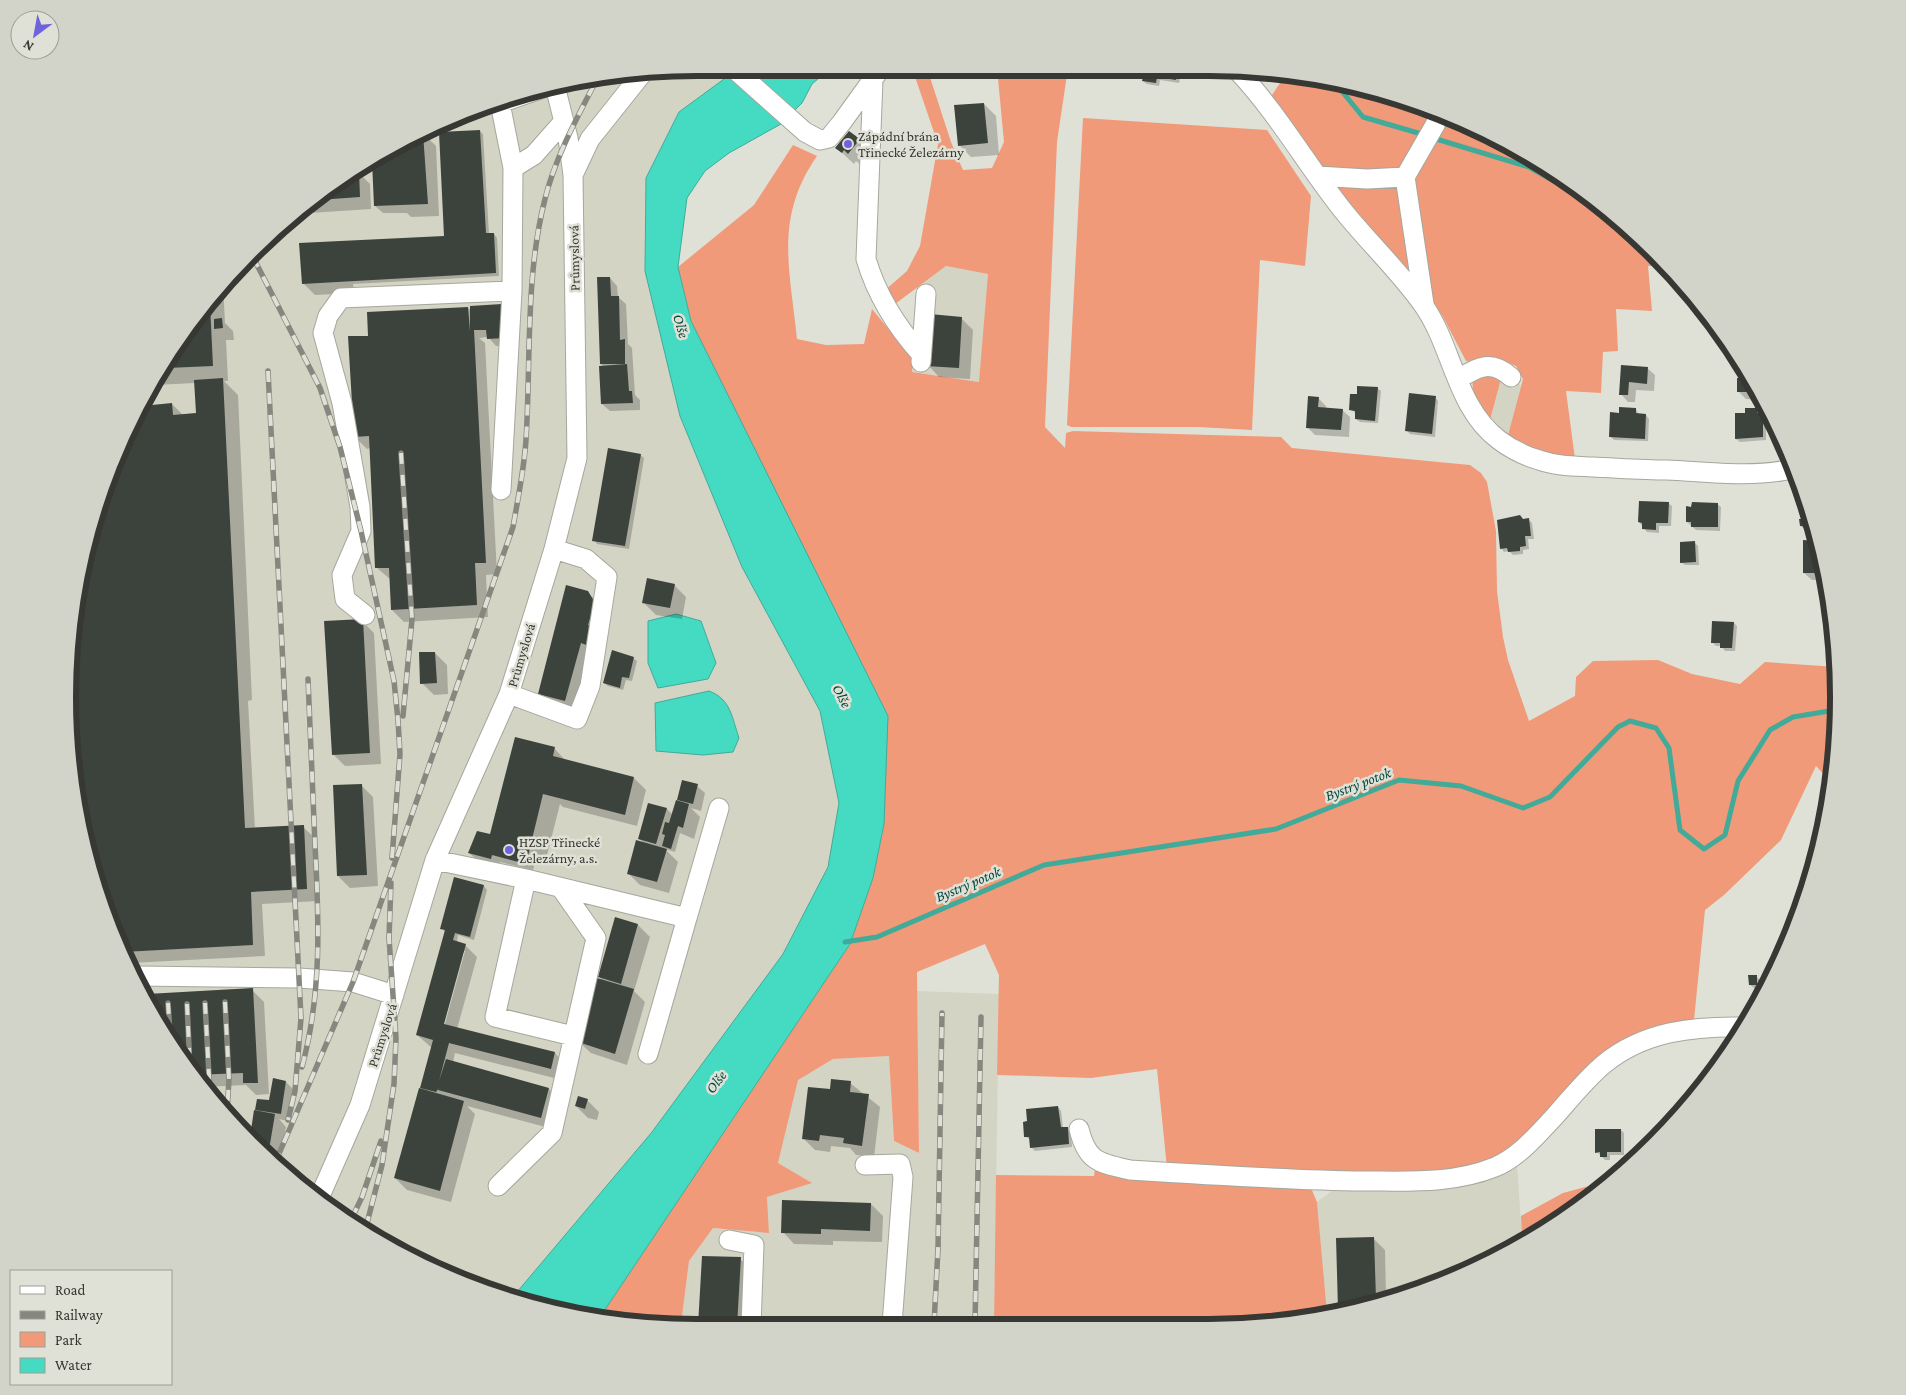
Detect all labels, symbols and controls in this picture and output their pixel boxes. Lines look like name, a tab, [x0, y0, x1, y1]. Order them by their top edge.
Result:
north arrow	[10, 10, 60, 60]
text: N	[19, 36, 36, 55]
place label: Zápádní brána Třinecké Železárny	[858, 128, 964, 160]
marker: Zápádní brána Třinecké Železárny	[842, 138, 854, 150]
street label: Průmyslová	[565, 224, 583, 291]
water label: Olše	[670, 312, 692, 340]
street label: Průmyslová	[504, 621, 538, 689]
water label: Olše	[829, 682, 855, 711]
water label: Bystrý potok	[1323, 764, 1395, 805]
place label: HZSP Třinecké Železárny, a.s.	[519, 834, 600, 866]
marker: HZSP Třinecké Železárny, a.s.	[503, 844, 515, 856]
water label: Bystrý potok	[933, 863, 1005, 906]
street label: Průmyslová	[364, 1001, 400, 1069]
water label: Olše	[702, 1067, 730, 1096]
legend	[10, 1270, 172, 1385]
text: Road	[55, 1282, 86, 1298]
text: Railway	[55, 1307, 103, 1324]
text: Park	[55, 1332, 82, 1348]
text: Water	[55, 1357, 92, 1373]

